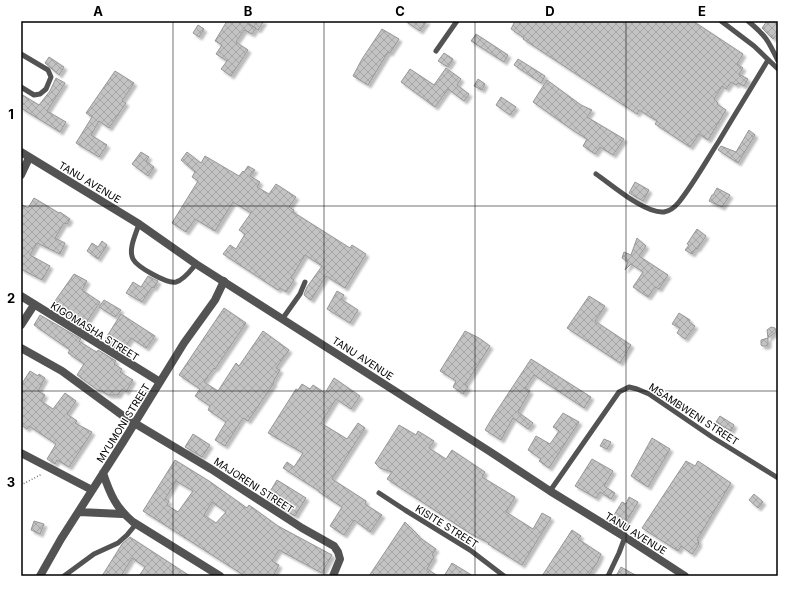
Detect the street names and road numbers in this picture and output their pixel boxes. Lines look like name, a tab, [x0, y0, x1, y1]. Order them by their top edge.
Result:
street label: TANU AVENUE	[57, 159, 123, 205]
street label: KIGOMASHA STREET	[49, 299, 141, 363]
street label: TANU AVENUE	[330, 334, 396, 382]
street label: MSAMBWENI STREET	[647, 380, 741, 448]
street label: MYUMONI STREET	[94, 381, 152, 465]
street label: MAJORENI STREET	[212, 455, 296, 515]
street label: KISITE STREET	[413, 502, 481, 550]
street label: TANU AVENUE	[603, 509, 669, 557]

